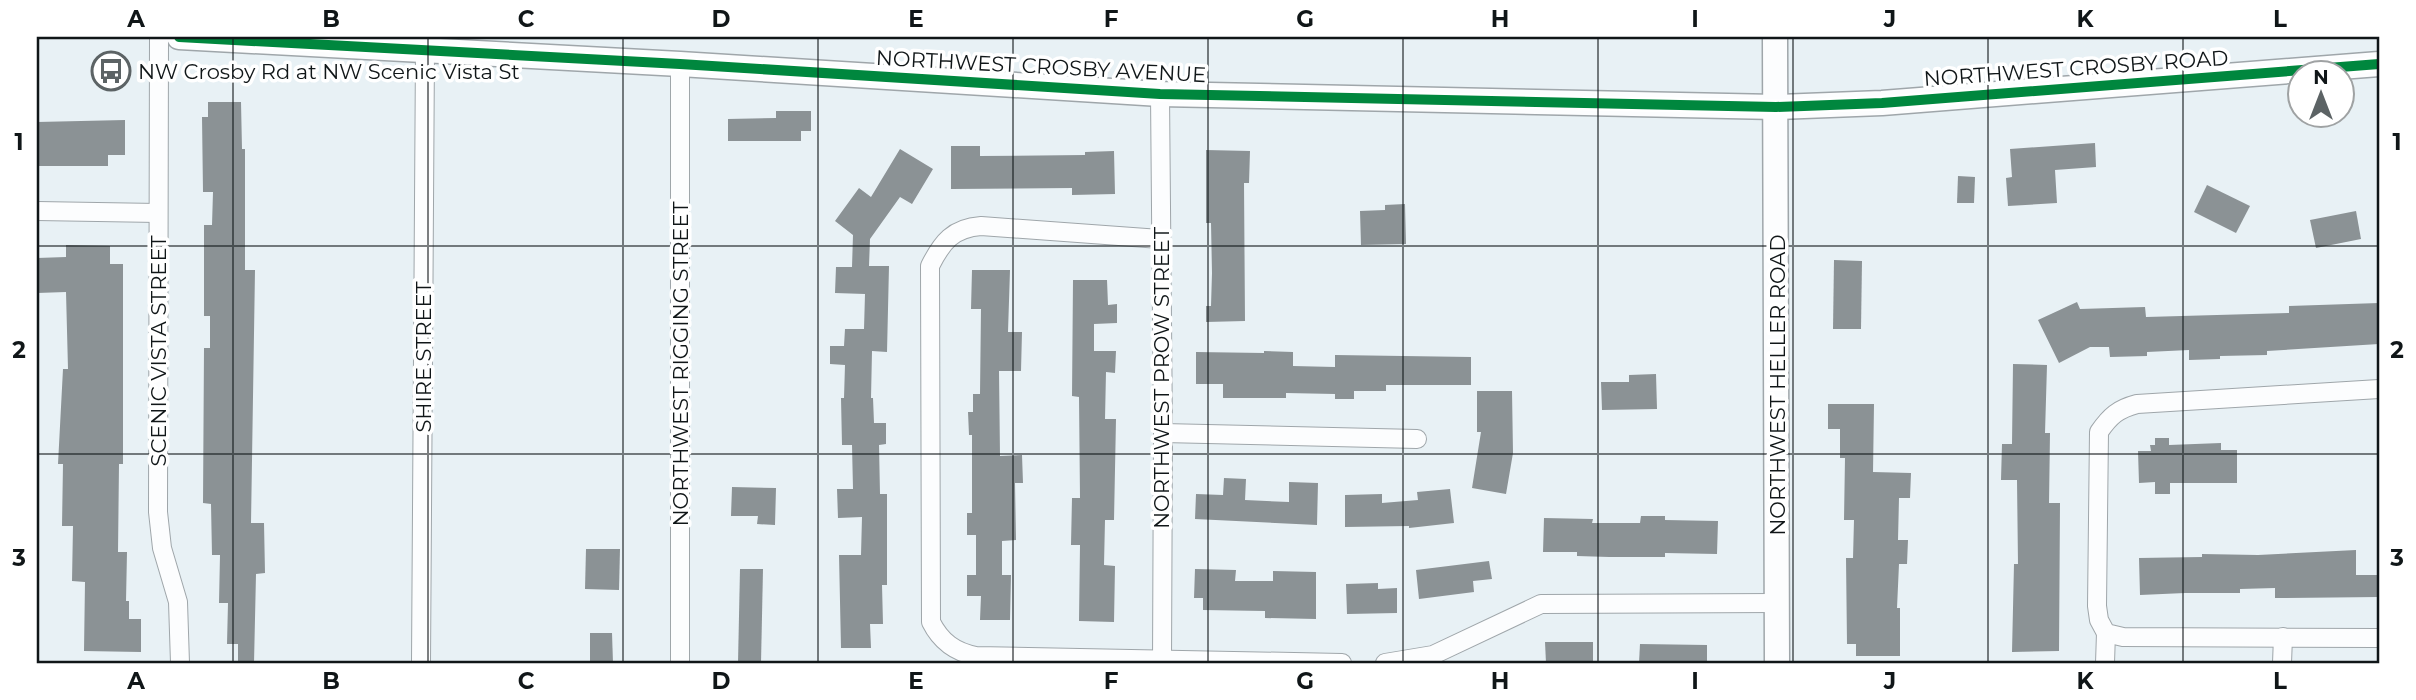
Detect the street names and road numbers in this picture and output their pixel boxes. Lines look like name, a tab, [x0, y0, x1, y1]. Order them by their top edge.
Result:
street label: NORTHWEST CROSBY AVENUE	[875, 45, 1207, 87]
street label: NORTHWEST CROSBY ROAD	[1923, 45, 2229, 91]
street label: NORTHWEST RIGGING STREET	[668, 201, 693, 527]
street label: NORTHWEST PROW STREET	[1149, 227, 1174, 529]
street label: NORTHWEST HELLER ROAD	[1765, 234, 1790, 536]
street label: SCENIC VISTA STREET	[146, 235, 171, 467]
street label: SHIRE STREET	[411, 281, 436, 433]

